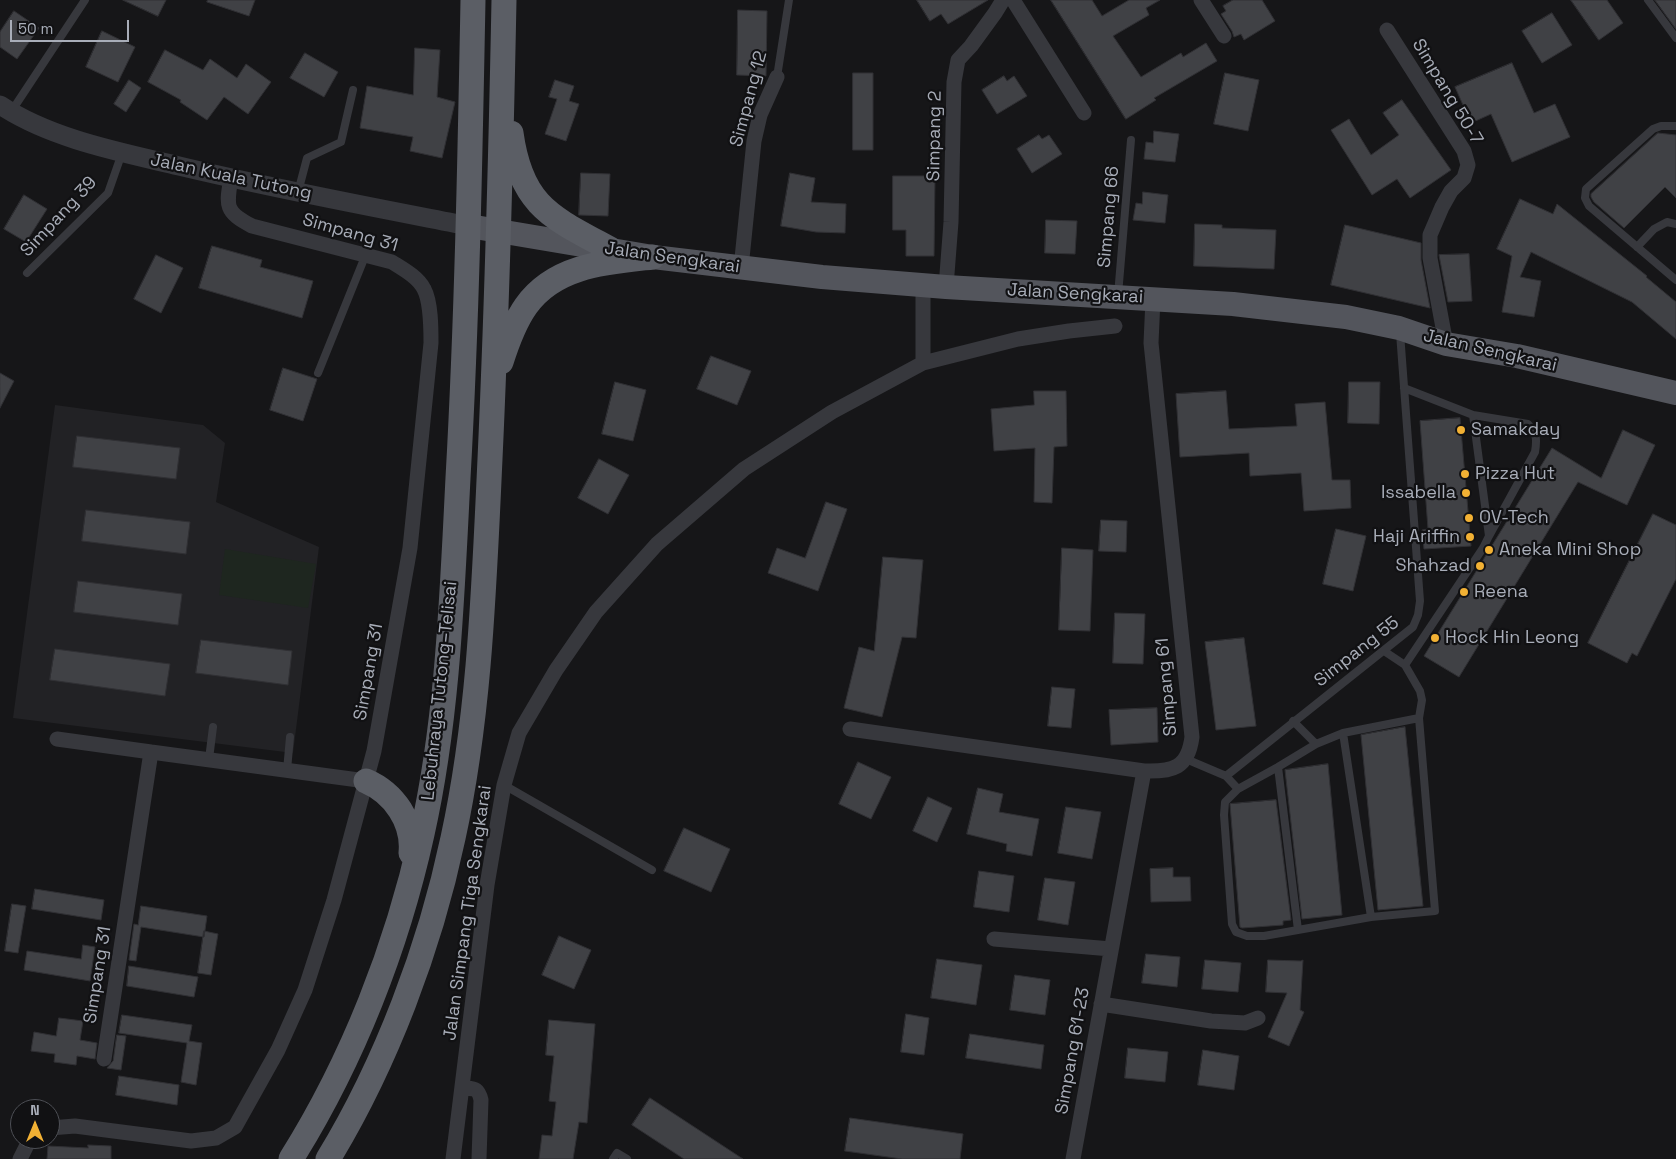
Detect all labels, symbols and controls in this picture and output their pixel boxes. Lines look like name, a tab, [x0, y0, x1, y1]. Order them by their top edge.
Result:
scale bar	[12, 10, 131, 42]
text: 50 m	[18, 19, 53, 38]
street label: Simpang 50-7	[1407, 35, 1487, 149]
street label: Simpang 12	[726, 49, 772, 149]
street label: Simpang 2	[923, 90, 947, 182]
street label: Jalan Kuala Tutong	[148, 149, 314, 205]
street label: Simpang 66	[1094, 165, 1124, 269]
street label: Simpang 39	[16, 172, 102, 262]
street label: Simpang 31	[300, 209, 400, 257]
street label: Jalan Sengkarai	[603, 238, 741, 278]
street label: Jalan Sengkarai	[1006, 280, 1144, 308]
street label: Jalan Sengkarai	[1421, 325, 1559, 377]
place label: Samakday	[1471, 419, 1560, 441]
marker: Samakday	[1455, 424, 1467, 436]
place label: Pizza Hut	[1475, 463, 1555, 485]
marker: Pizza Hut	[1459, 468, 1471, 480]
place label: Issabella	[1381, 482, 1456, 504]
marker: Issabella	[1460, 487, 1472, 499]
place label: OV-Tech	[1479, 507, 1549, 529]
marker: OV-Tech	[1463, 512, 1475, 524]
place label: Haji Ariffin	[1373, 526, 1460, 548]
marker: Haji Ariffin	[1464, 531, 1476, 543]
place label: Aneka Mini Shop	[1499, 539, 1641, 561]
marker: Aneka Mini Shop	[1483, 544, 1495, 556]
place label: Shahzad	[1396, 555, 1470, 577]
marker: Shahzad	[1474, 560, 1486, 572]
street label: Lebuhraya Tutong–Telisai	[418, 580, 462, 802]
place label: Reena	[1474, 581, 1528, 603]
marker: Reena	[1458, 586, 1470, 598]
street label: Simpang 55	[1310, 612, 1404, 692]
street label: Simpang 31	[350, 622, 388, 722]
place label: Hock Hin Leong	[1445, 627, 1579, 649]
marker: Hock Hin Leong	[1429, 632, 1441, 644]
street label: Simpang 61	[1152, 637, 1182, 737]
street label: Jalan Simpang Tiga Sengkarai	[439, 784, 497, 1042]
street label: Simpang 31	[80, 925, 116, 1025]
street label: Simpang 61-23	[1051, 986, 1095, 1116]
north arrow	[10, 1099, 60, 1149]
text: N	[30, 1101, 40, 1119]

